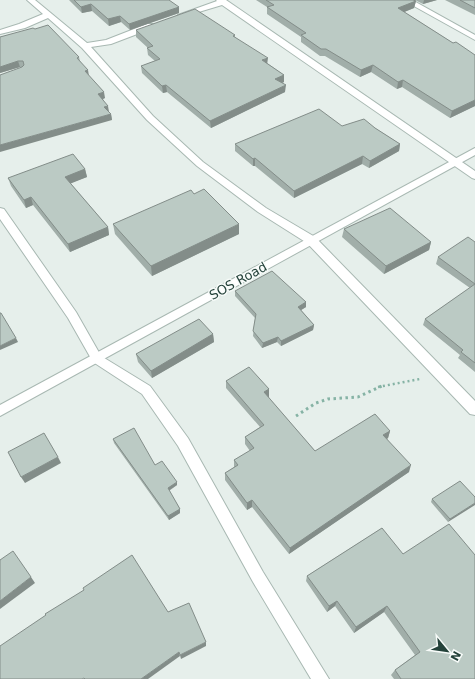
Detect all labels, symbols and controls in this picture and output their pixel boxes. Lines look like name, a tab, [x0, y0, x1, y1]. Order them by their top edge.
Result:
street label: SOS Road	[207, 259, 269, 303]
north arrow	[427, 631, 467, 671]
text: N	[447, 648, 463, 663]

